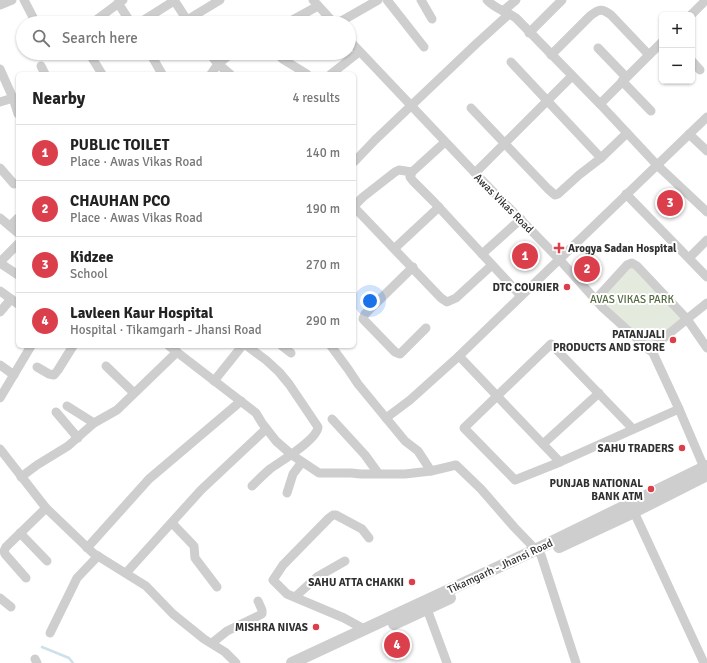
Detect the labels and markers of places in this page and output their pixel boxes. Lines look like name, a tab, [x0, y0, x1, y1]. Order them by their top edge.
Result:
pin: 3	[657, 188, 683, 218]
pin: 1	[512, 241, 538, 271]
marker: Arogya Sadan Hospital	[553, 242, 565, 254]
place label: Arogya Sadan Hospital	[568, 242, 677, 255]
pin: 2	[574, 254, 600, 284]
place label: DTC COURIER	[493, 281, 559, 294]
marker: DTC COURIER	[562, 282, 572, 292]
place label: PATANJALI PRODUCTS AND STORE	[553, 328, 665, 354]
marker: PATANJALI PRODUCTS AND STORE	[668, 335, 678, 345]
place label: SAHU TRADERS	[598, 442, 674, 455]
marker: SAHU TRADERS	[677, 443, 687, 453]
place label: PUNJAB NATIONAL BANK ATM	[549, 477, 643, 503]
marker: PUNJAB NATIONAL BANK ATM	[646, 484, 656, 494]
place label: SAHU ATTA CHAKKI	[308, 576, 404, 589]
marker: SAHU ATTA CHAKKI	[407, 577, 417, 587]
place label: MISHRA NIVAS	[235, 621, 308, 634]
marker: MISHRA NIVAS	[311, 622, 321, 632]
pin: 4	[384, 630, 410, 660]

